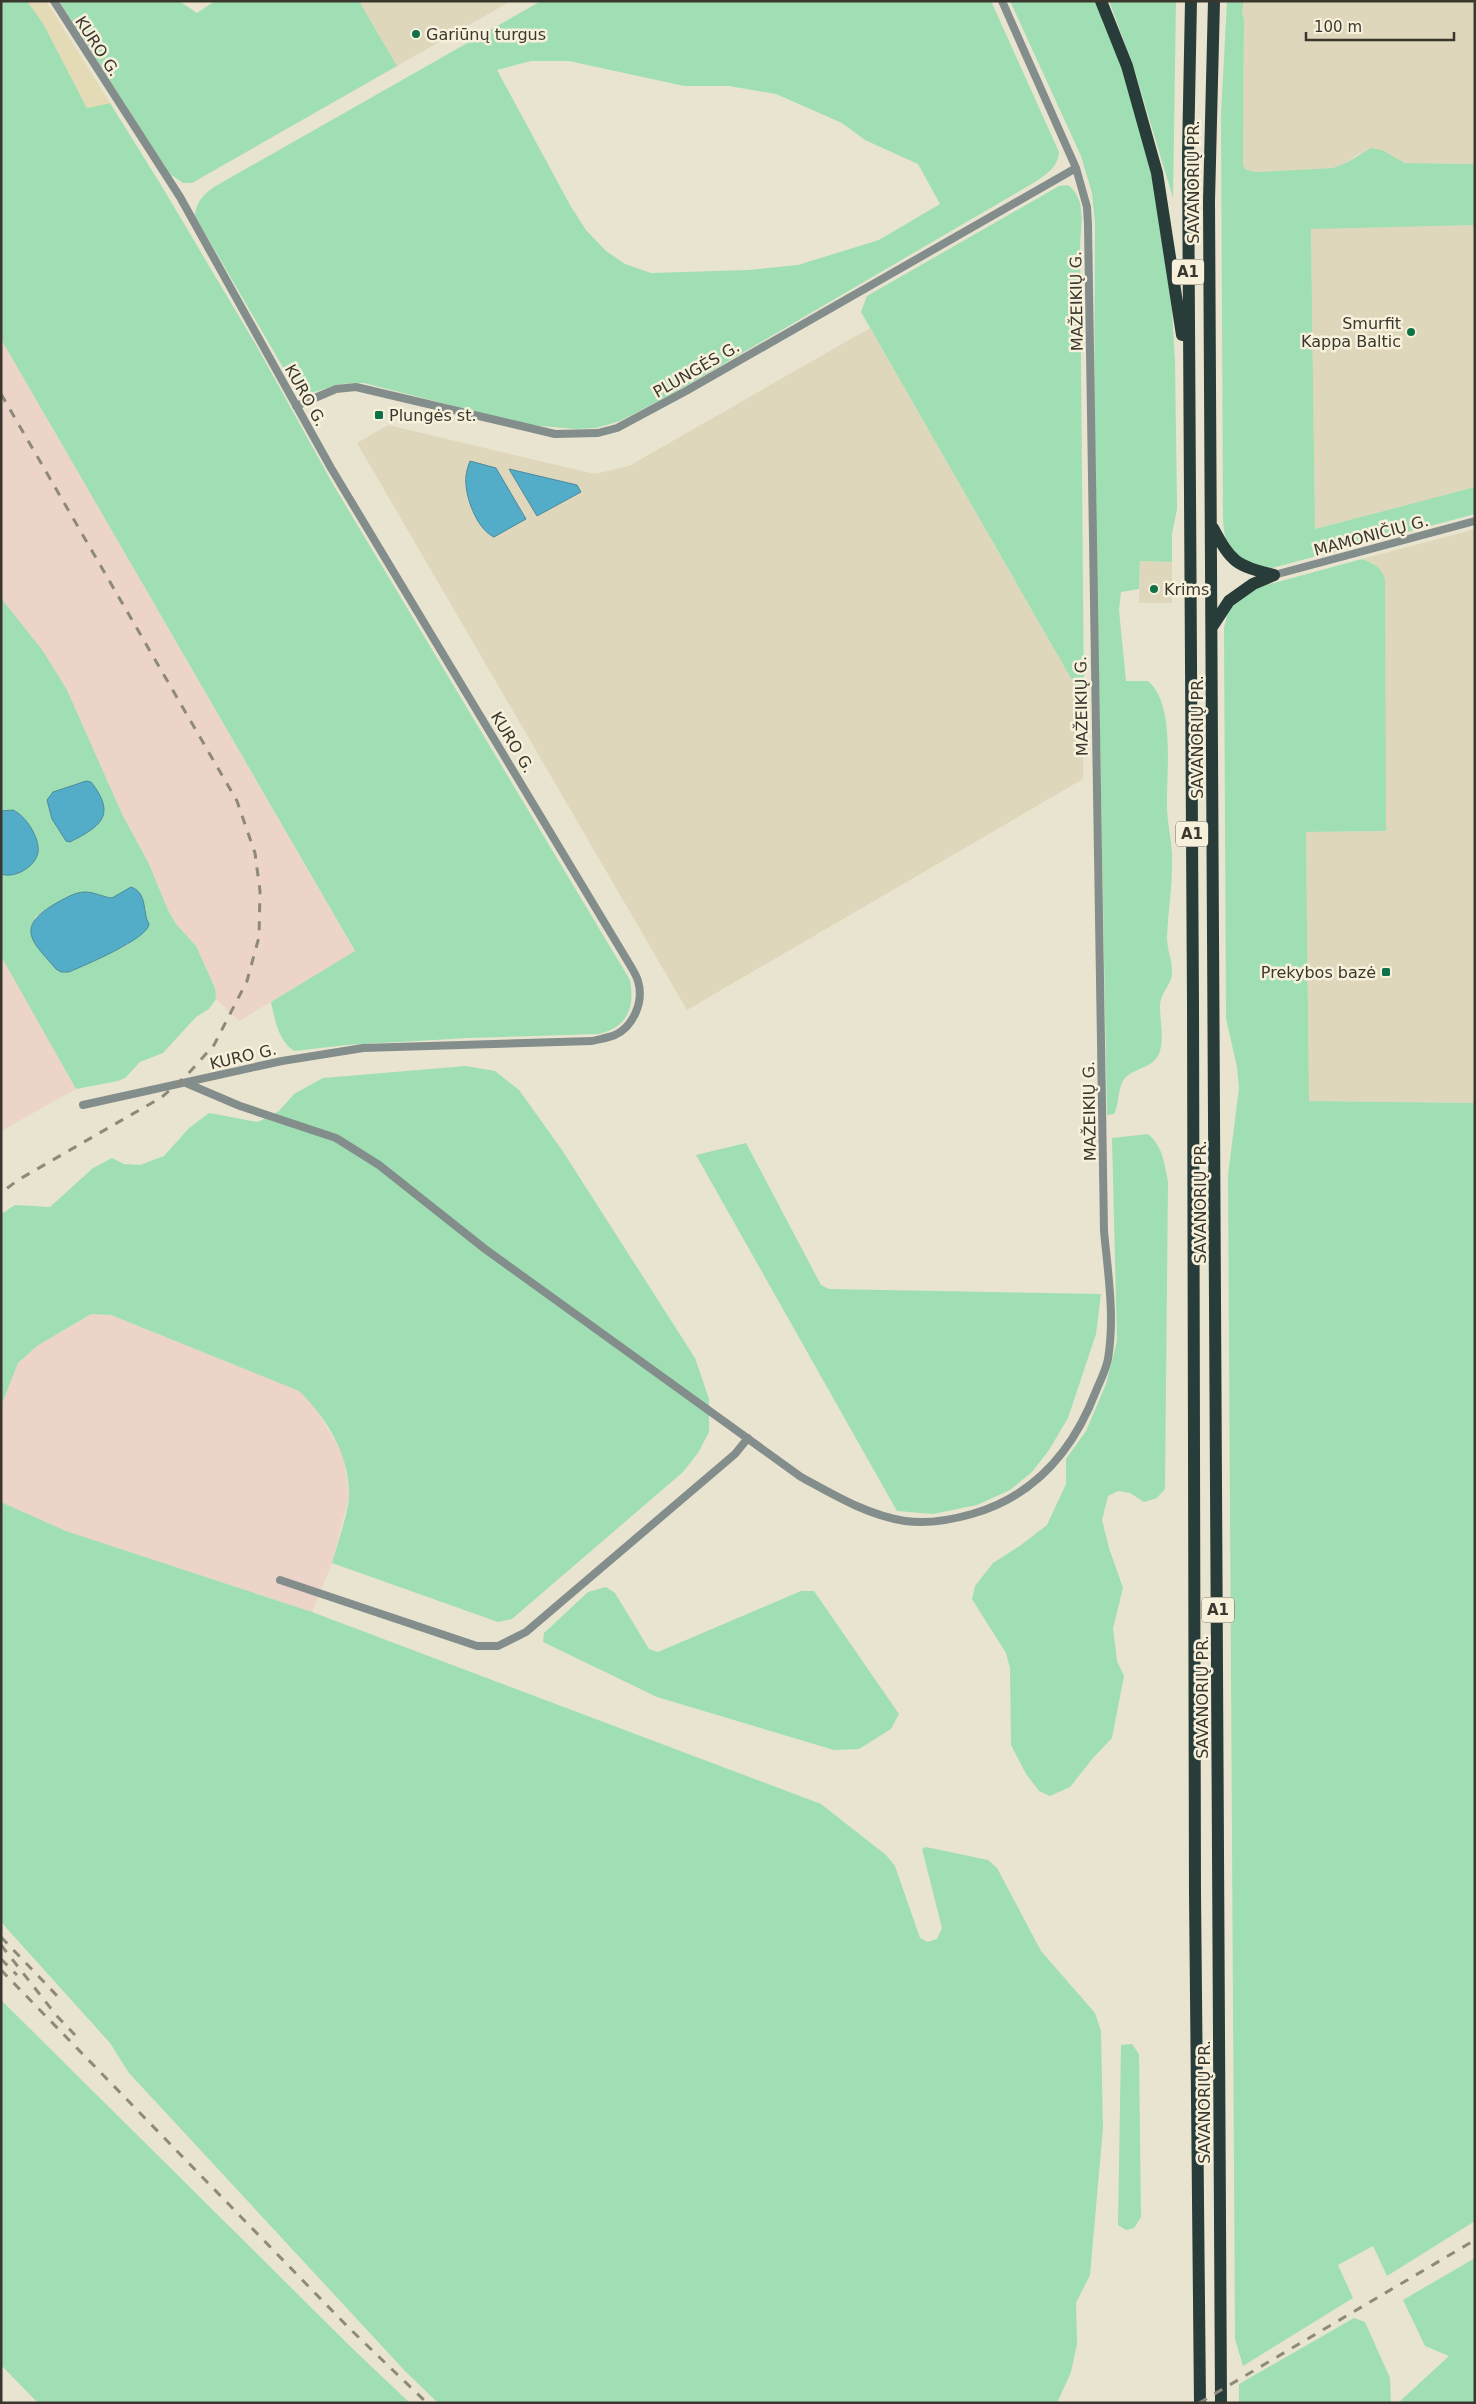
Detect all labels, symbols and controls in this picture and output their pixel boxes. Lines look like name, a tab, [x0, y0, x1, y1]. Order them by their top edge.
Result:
scale bar	[1306, 10, 1454, 42]
street label: KURO G.	[71, 13, 124, 80]
text: 100 m	[1314, 18, 1362, 36]
place label: Gariūnų turgus	[426, 25, 546, 44]
marker: Gariūnų turgus	[410, 28, 422, 40]
street label: SAVANORIŲ PR.	[1184, 120, 1203, 244]
street label: MAŽEIKIŲ G.	[1066, 251, 1087, 351]
road number: A1	[1172, 260, 1204, 284]
place label: Smurfit Kappa Baltic	[1301, 314, 1401, 351]
marker: Smurfit Kappa Baltic	[1405, 326, 1417, 338]
street label: PLUNGĖS G.	[650, 337, 743, 402]
street label: KURO G.	[281, 361, 330, 430]
place label: Plungės st.	[389, 406, 477, 425]
marker: Plungės st.	[373, 409, 385, 421]
street label: MAMONIČIŲ G.	[1312, 511, 1431, 560]
place label: Krims	[1164, 580, 1209, 599]
marker: Krims	[1148, 583, 1160, 595]
street label: MAŽEIKIŲ G.	[1071, 656, 1092, 756]
street label: SAVANORIŲ PR.	[1188, 675, 1207, 799]
street label: KURO G.	[487, 708, 538, 776]
road number: A1	[1176, 822, 1208, 846]
place label: Prekybos bazė	[1261, 963, 1376, 982]
marker: Prekybos bazė	[1380, 966, 1392, 978]
street label: KURO G.	[208, 1040, 278, 1073]
street label: MAŽEIKIŲ G.	[1079, 1061, 1100, 1161]
street label: SAVANORIŲ PR.	[1191, 1140, 1210, 1264]
road number: A1	[1202, 1598, 1234, 1622]
street label: SAVANORIŲ PR.	[1193, 1635, 1212, 1759]
street label: SAVANORIŲ PR.	[1195, 2040, 1214, 2164]

